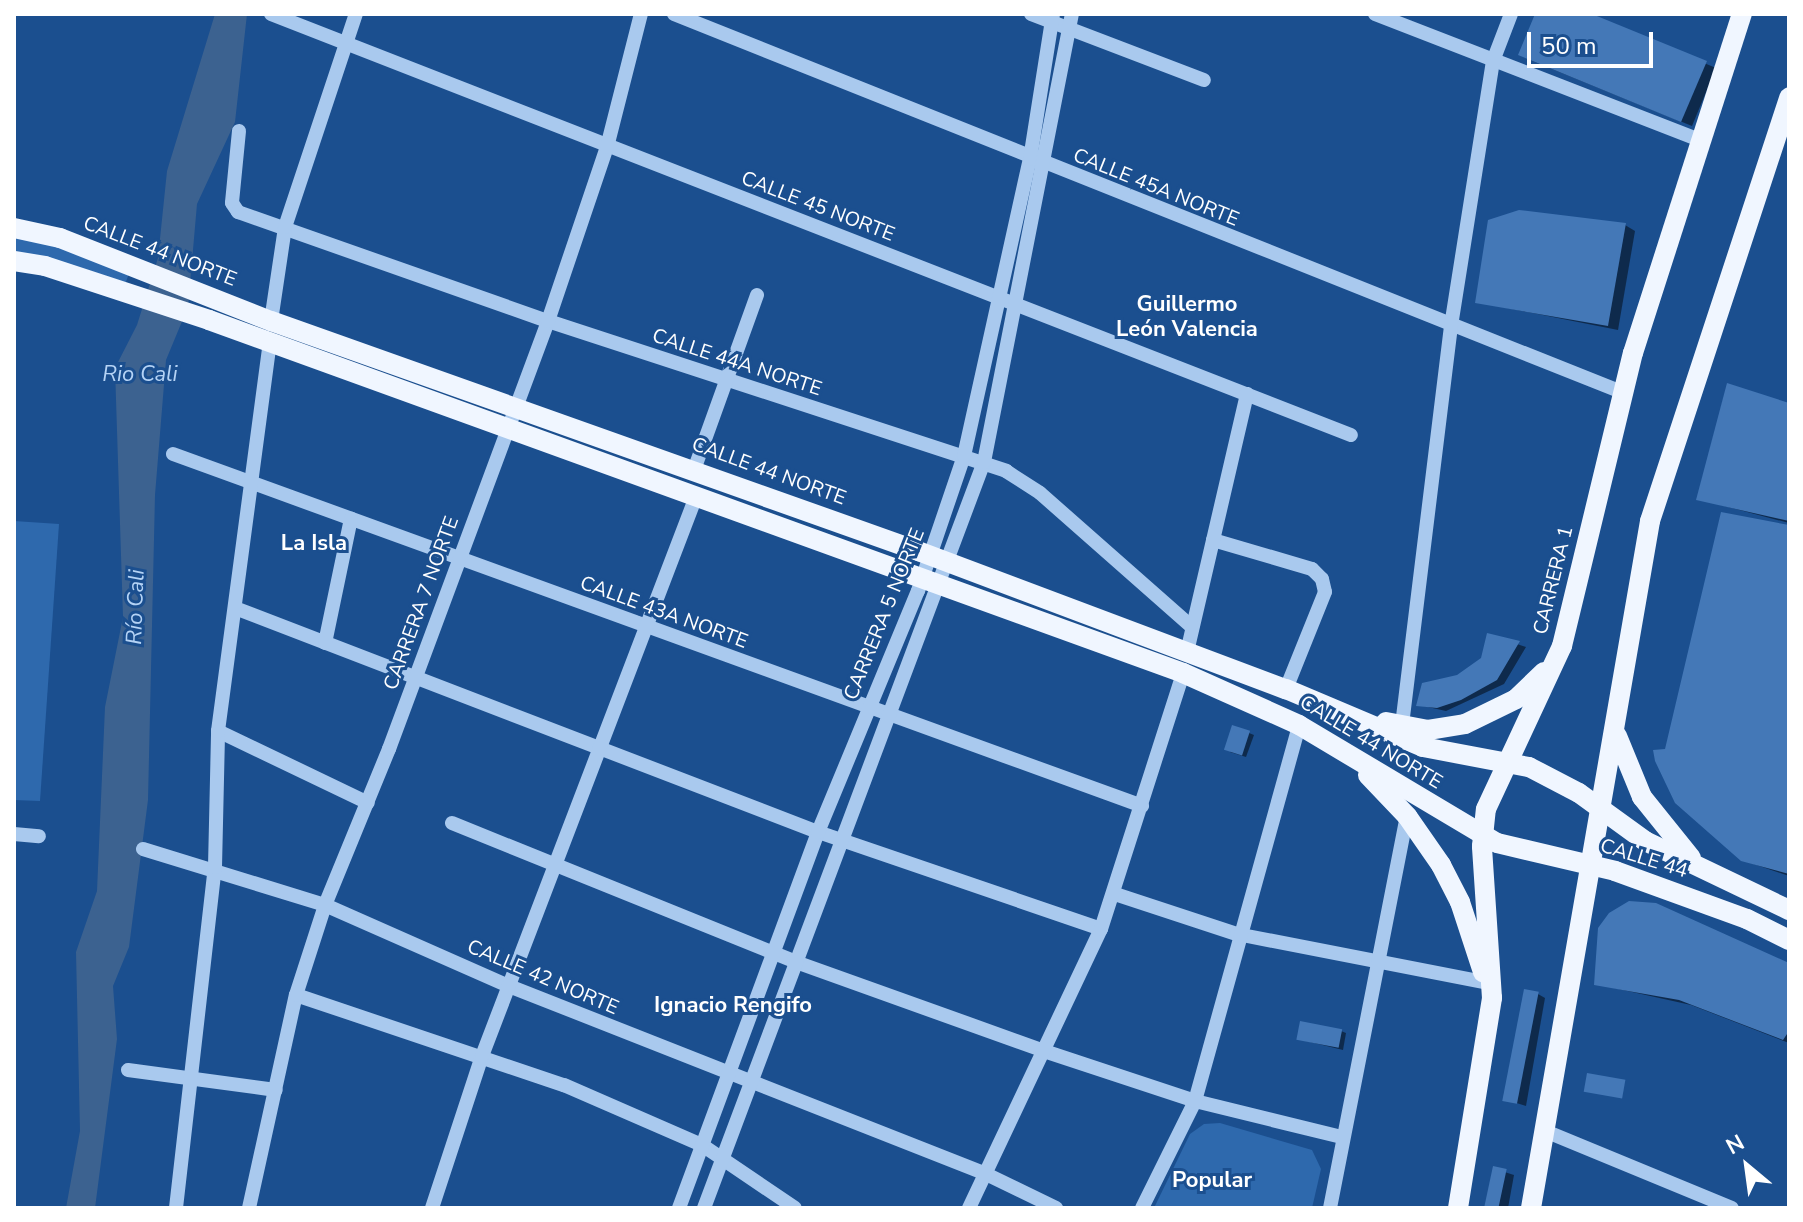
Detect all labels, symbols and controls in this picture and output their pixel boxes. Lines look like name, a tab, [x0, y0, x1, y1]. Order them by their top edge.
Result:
scale bar	[1531, 16, 1657, 66]
text: 50 m	[1541, 30, 1597, 62]
street label: CALLE 45A NORTE	[1070, 143, 1242, 231]
street label: CALLE 45 NORTE	[738, 166, 898, 246]
street label: CALLE 44 NORTE	[80, 211, 240, 291]
district label: Guillermo León Valencia	[1116, 291, 1258, 342]
street label: CALLE 44A NORTE	[649, 323, 825, 401]
water label: Rio Cali	[102, 362, 178, 388]
street label: CALLE 44 NORTE	[689, 432, 849, 510]
street label: CARRERA 7 NORTE	[378, 513, 464, 693]
street label: CARRERA 1	[1528, 523, 1578, 637]
street label: CARRERA 5 NORTE	[839, 525, 929, 703]
district label: La Isla	[281, 531, 347, 557]
water label: Río Cali	[121, 569, 151, 645]
street label: CALLE 43A NORTE	[577, 570, 751, 654]
street label: CALLE 44 NORTE	[1295, 690, 1447, 794]
street label: CALLE 44	[1597, 833, 1691, 883]
street label: CALLE 42 NORTE	[464, 934, 622, 1020]
district label: Ignacio Rengifo	[654, 993, 812, 1019]
north arrow	[1707, 1126, 1787, 1206]
text: N	[1721, 1128, 1750, 1162]
district label: Popular	[1172, 1168, 1252, 1194]

